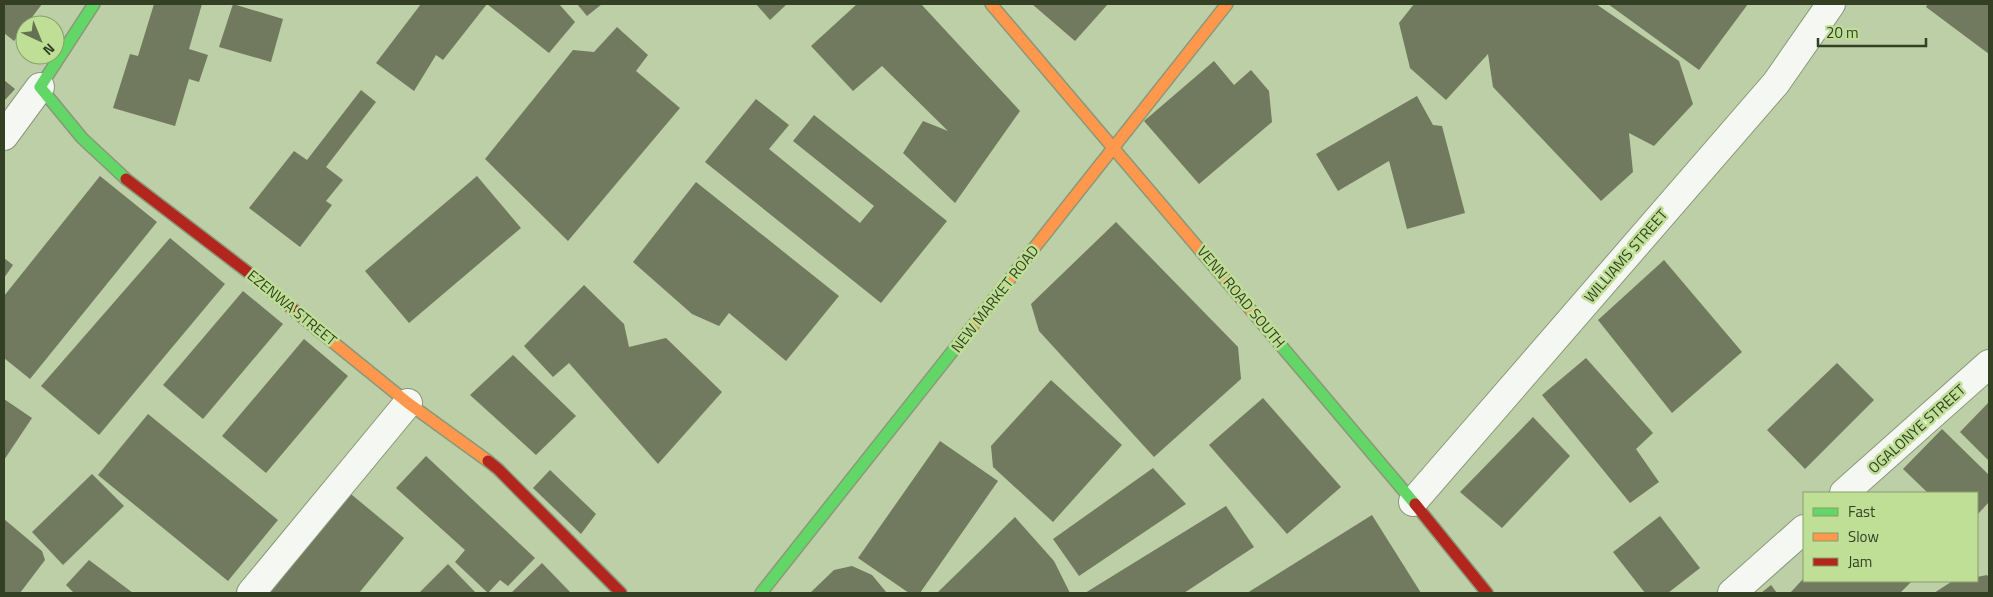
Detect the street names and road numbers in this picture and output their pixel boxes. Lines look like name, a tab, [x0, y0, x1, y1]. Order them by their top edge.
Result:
street label: WILLIAMS STREET	[1578, 204, 1673, 308]
street label: NEW MARKET ROAD	[945, 240, 1044, 358]
street label: VENN ROAD SOUTH	[1192, 241, 1291, 353]
street label: EZENWA STREET	[242, 264, 342, 351]
street label: OGALONYE STREET	[1863, 378, 1971, 479]

